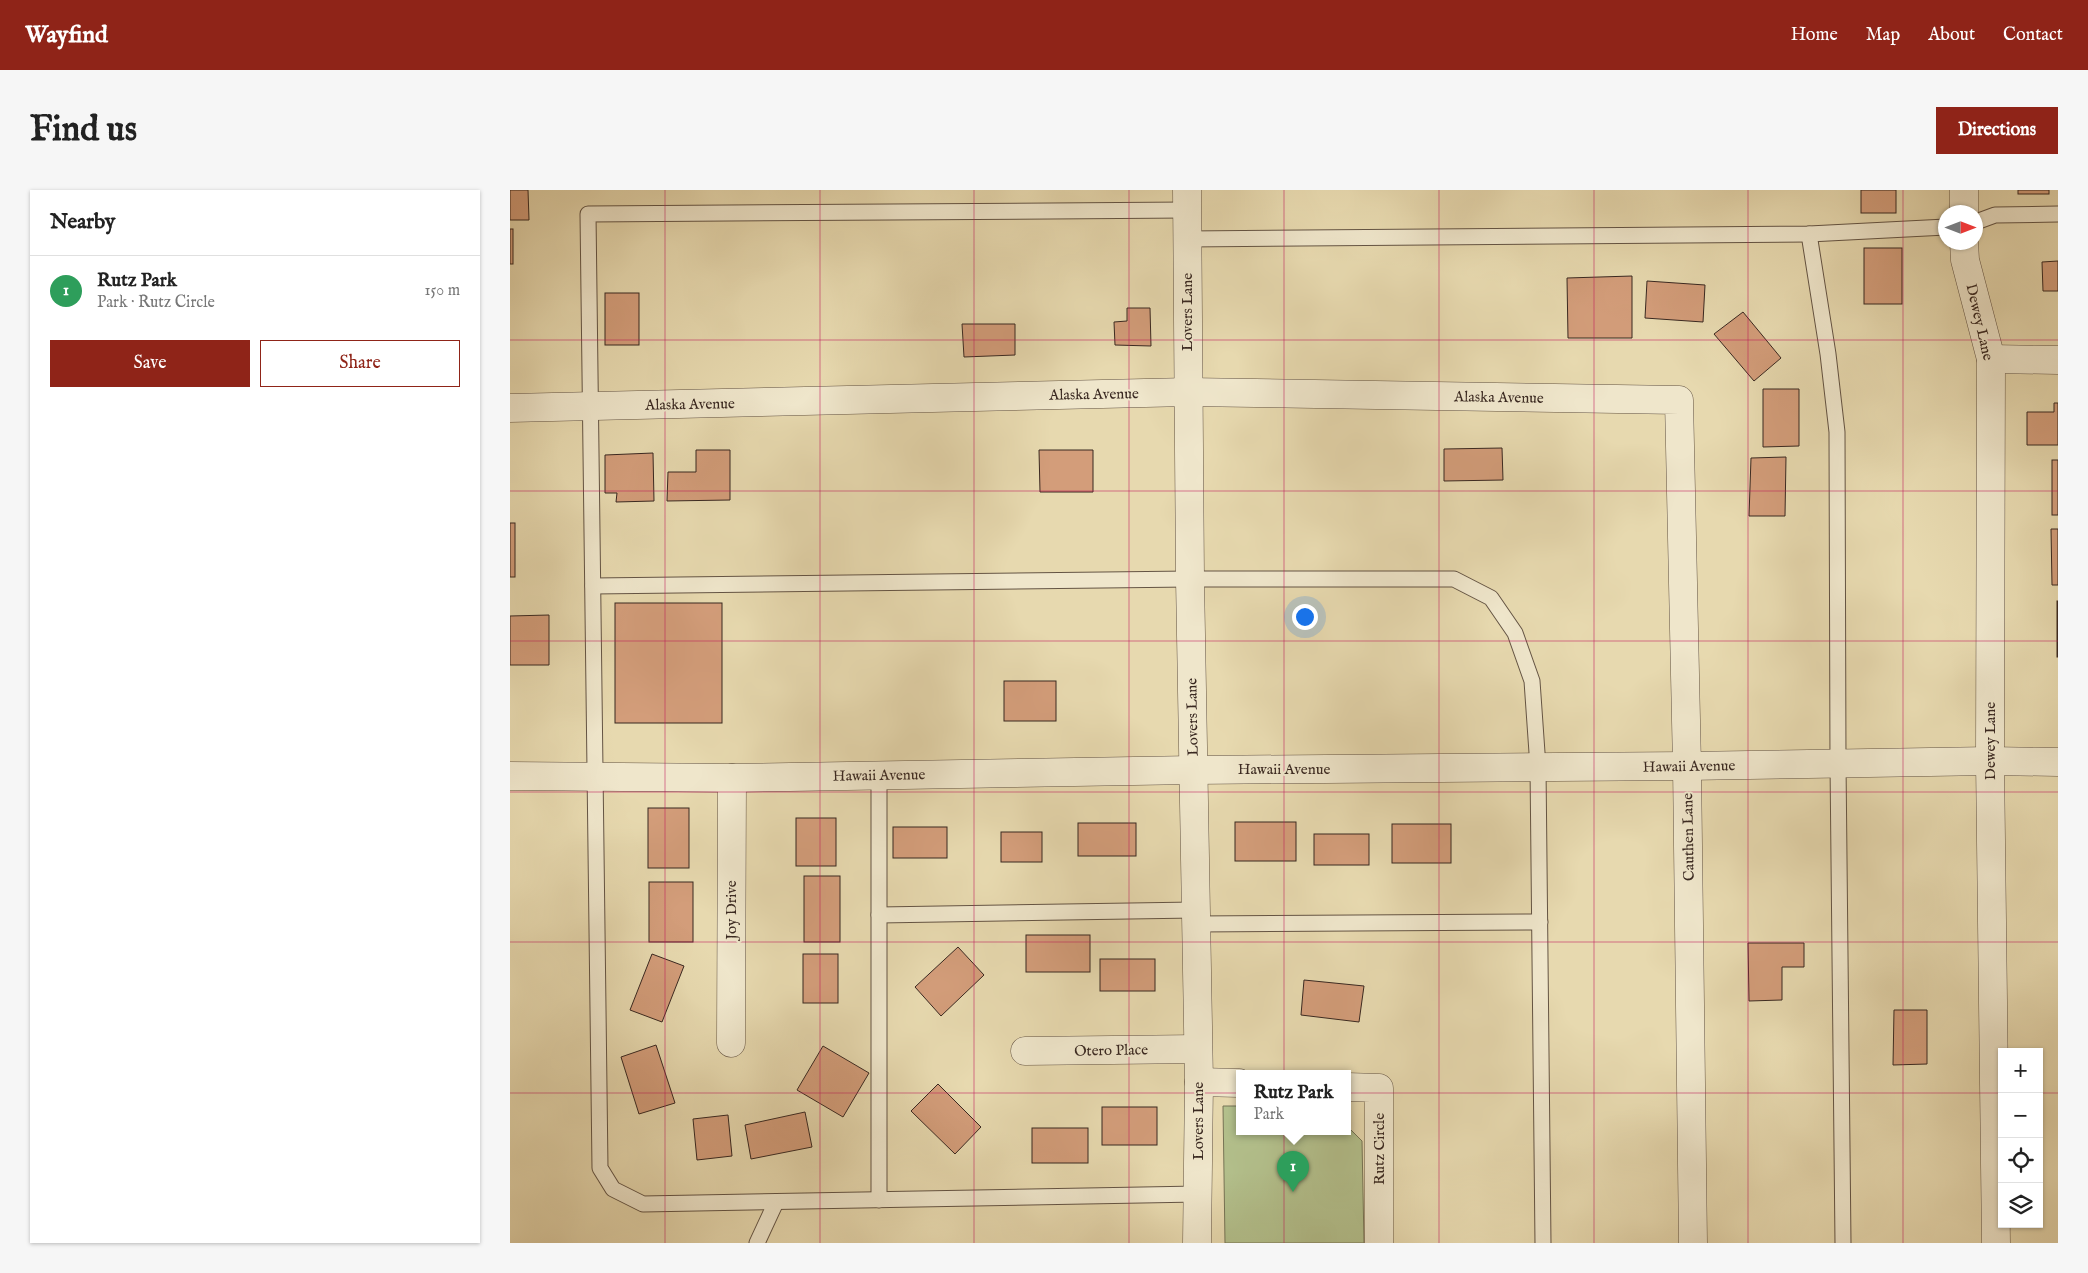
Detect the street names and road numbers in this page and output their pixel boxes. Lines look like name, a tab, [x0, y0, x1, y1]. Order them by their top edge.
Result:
street label: Lovers Lane	[1178, 273, 1197, 351]
street label: Dewey Lane	[1961, 282, 1998, 362]
street label: Alaska Avenue	[1048, 384, 1139, 405]
street label: Alaska Avenue	[1453, 387, 1544, 408]
street label: Alaska Avenue	[644, 394, 735, 415]
street label: Lovers Lane	[1182, 678, 1203, 756]
street label: Dewey Lane	[1981, 702, 2000, 780]
street label: Hawaii Avenue	[1643, 756, 1736, 777]
street label: Hawaii Avenue	[1238, 760, 1330, 779]
street label: Hawaii Avenue	[833, 765, 926, 786]
street label: Cauthen Lane	[1678, 793, 1699, 881]
street label: Joy Drive	[722, 880, 741, 942]
street label: Otero Place	[1074, 1040, 1148, 1061]
street label: Lovers Lane	[1189, 1082, 1208, 1160]
street label: Rutz Circle	[1370, 1113, 1389, 1185]

